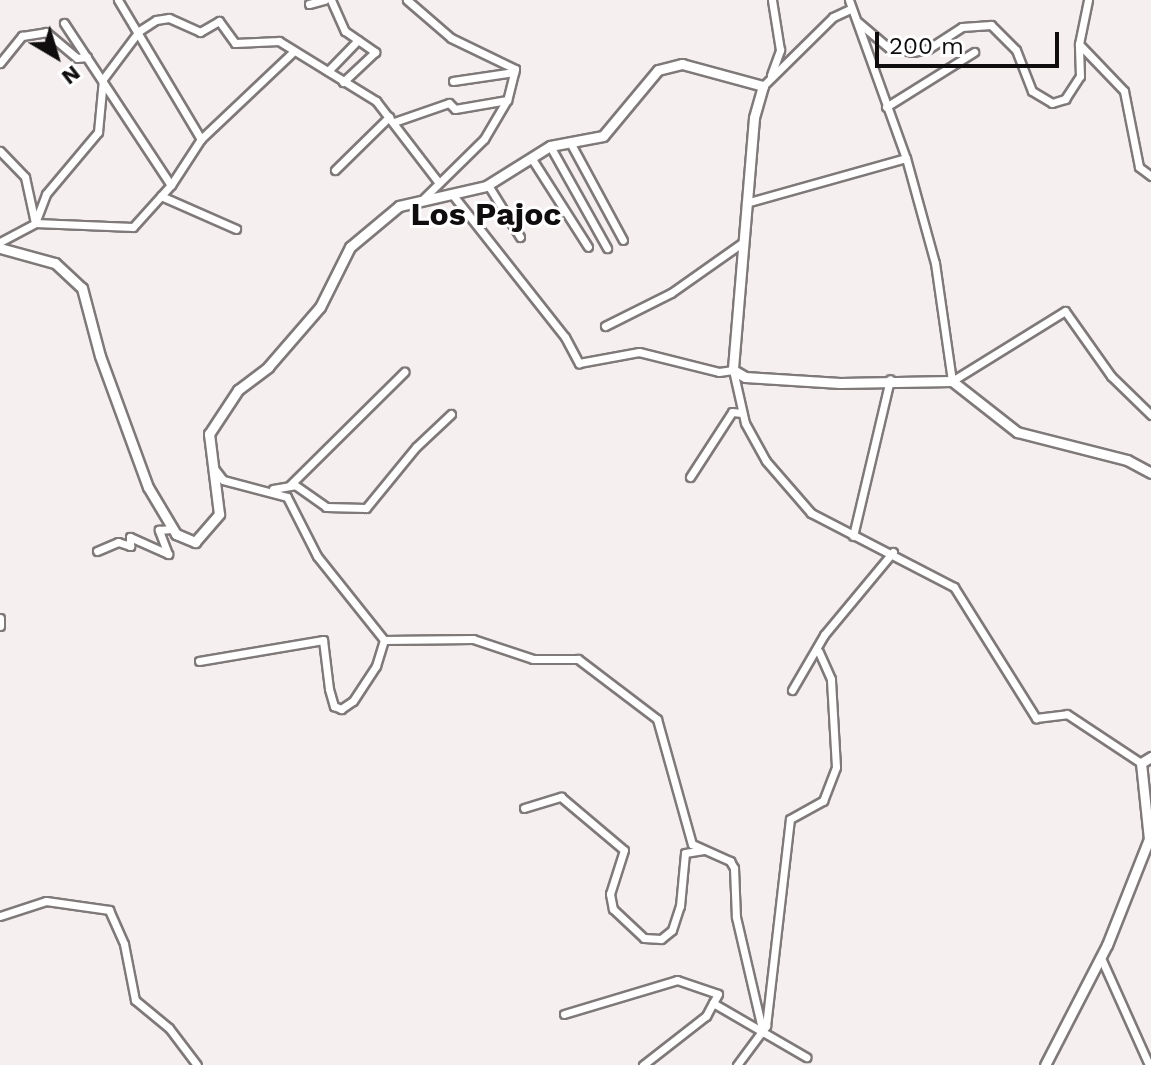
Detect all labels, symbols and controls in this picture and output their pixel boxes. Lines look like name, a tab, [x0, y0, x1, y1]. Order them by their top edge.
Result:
north arrow	[16, 16, 96, 96]
scale bar	[879, 16, 1063, 66]
text: 200 m	[889, 32, 964, 60]
text: N	[57, 60, 85, 90]
district label: Los Pajoc	[411, 195, 561, 233]

